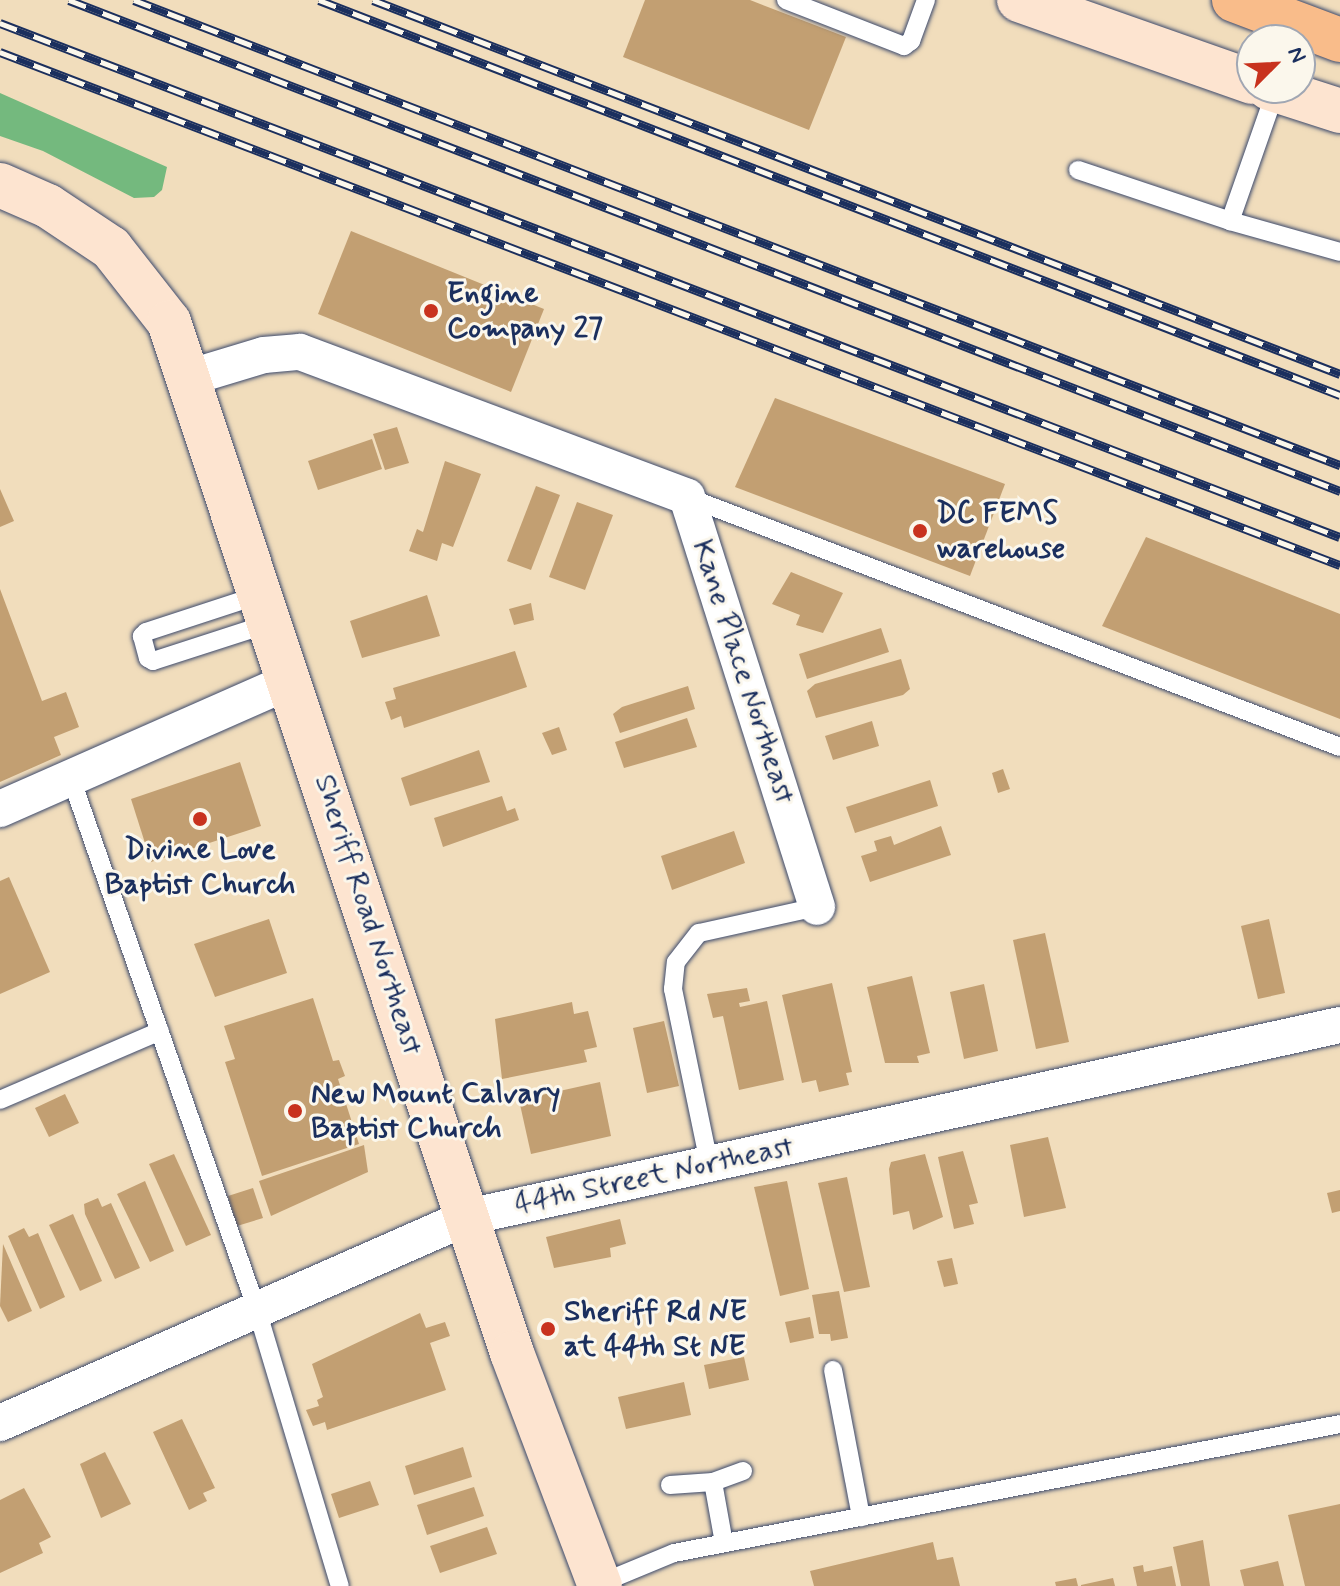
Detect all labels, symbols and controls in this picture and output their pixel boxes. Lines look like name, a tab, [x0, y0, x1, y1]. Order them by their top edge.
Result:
north arrow	[1236, 24, 1316, 104]
text: N	[1280, 43, 1312, 67]
place label: Engine Company 27	[447, 276, 603, 346]
marker: Engine Company 27	[422, 302, 440, 320]
place label: DC FEMS warehouse	[936, 496, 1065, 566]
marker: DC FEMS warehouse	[911, 522, 929, 540]
street label: Kane Place Northeast	[684, 539, 802, 805]
street label: Sheriff Road Northeast	[306, 771, 430, 1059]
marker: Divine Love Baptist Church	[191, 810, 209, 828]
place label: Divine Love Baptist Church	[105, 832, 295, 902]
place label: New Mount Calvary Baptist Church	[311, 1076, 561, 1146]
marker: New Mount Calvary Baptist Church	[286, 1102, 304, 1120]
street label: 44th Street Northeast	[512, 1129, 796, 1223]
place label: Sheriff Rd NE at 44th St NE	[564, 1294, 746, 1364]
marker: Sheriff Rd NE at 44th St NE	[539, 1320, 557, 1338]

